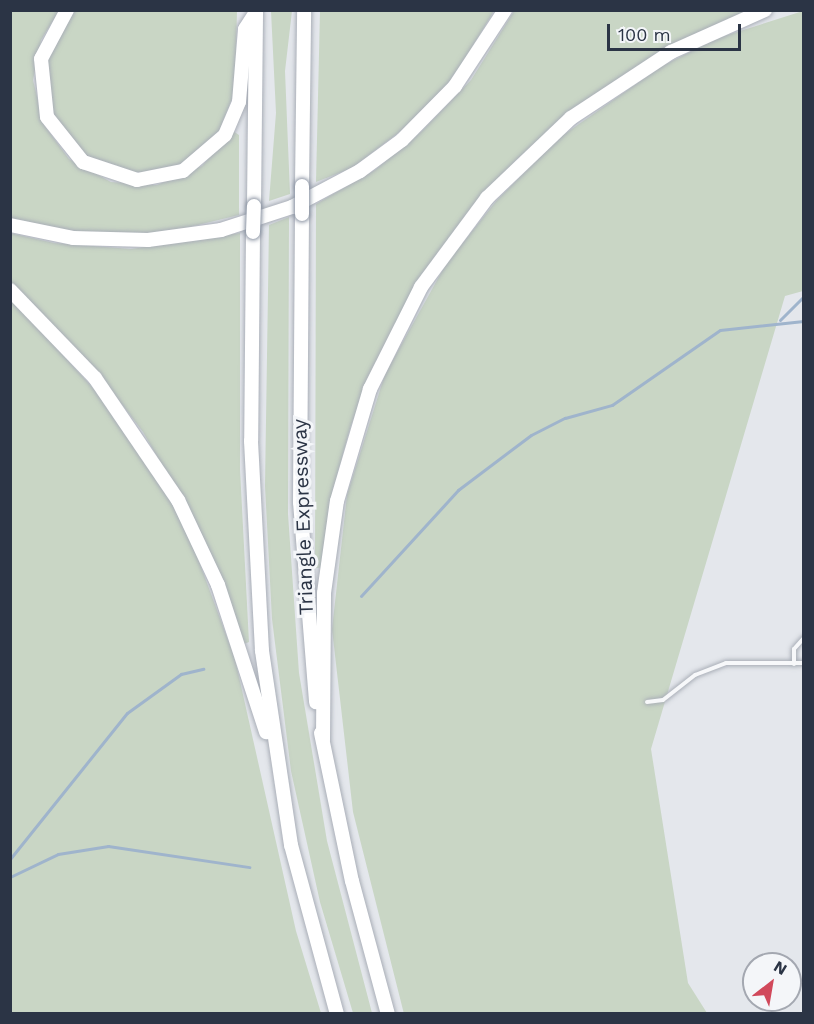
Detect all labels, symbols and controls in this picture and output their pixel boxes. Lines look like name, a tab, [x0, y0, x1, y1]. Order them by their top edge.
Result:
scale bar	[610, 12, 744, 50]
text: 100 m	[618, 24, 671, 45]
street label: Triangle Expressway	[288, 418, 318, 616]
north arrow	[742, 952, 802, 1012]
text: N	[771, 957, 790, 979]

